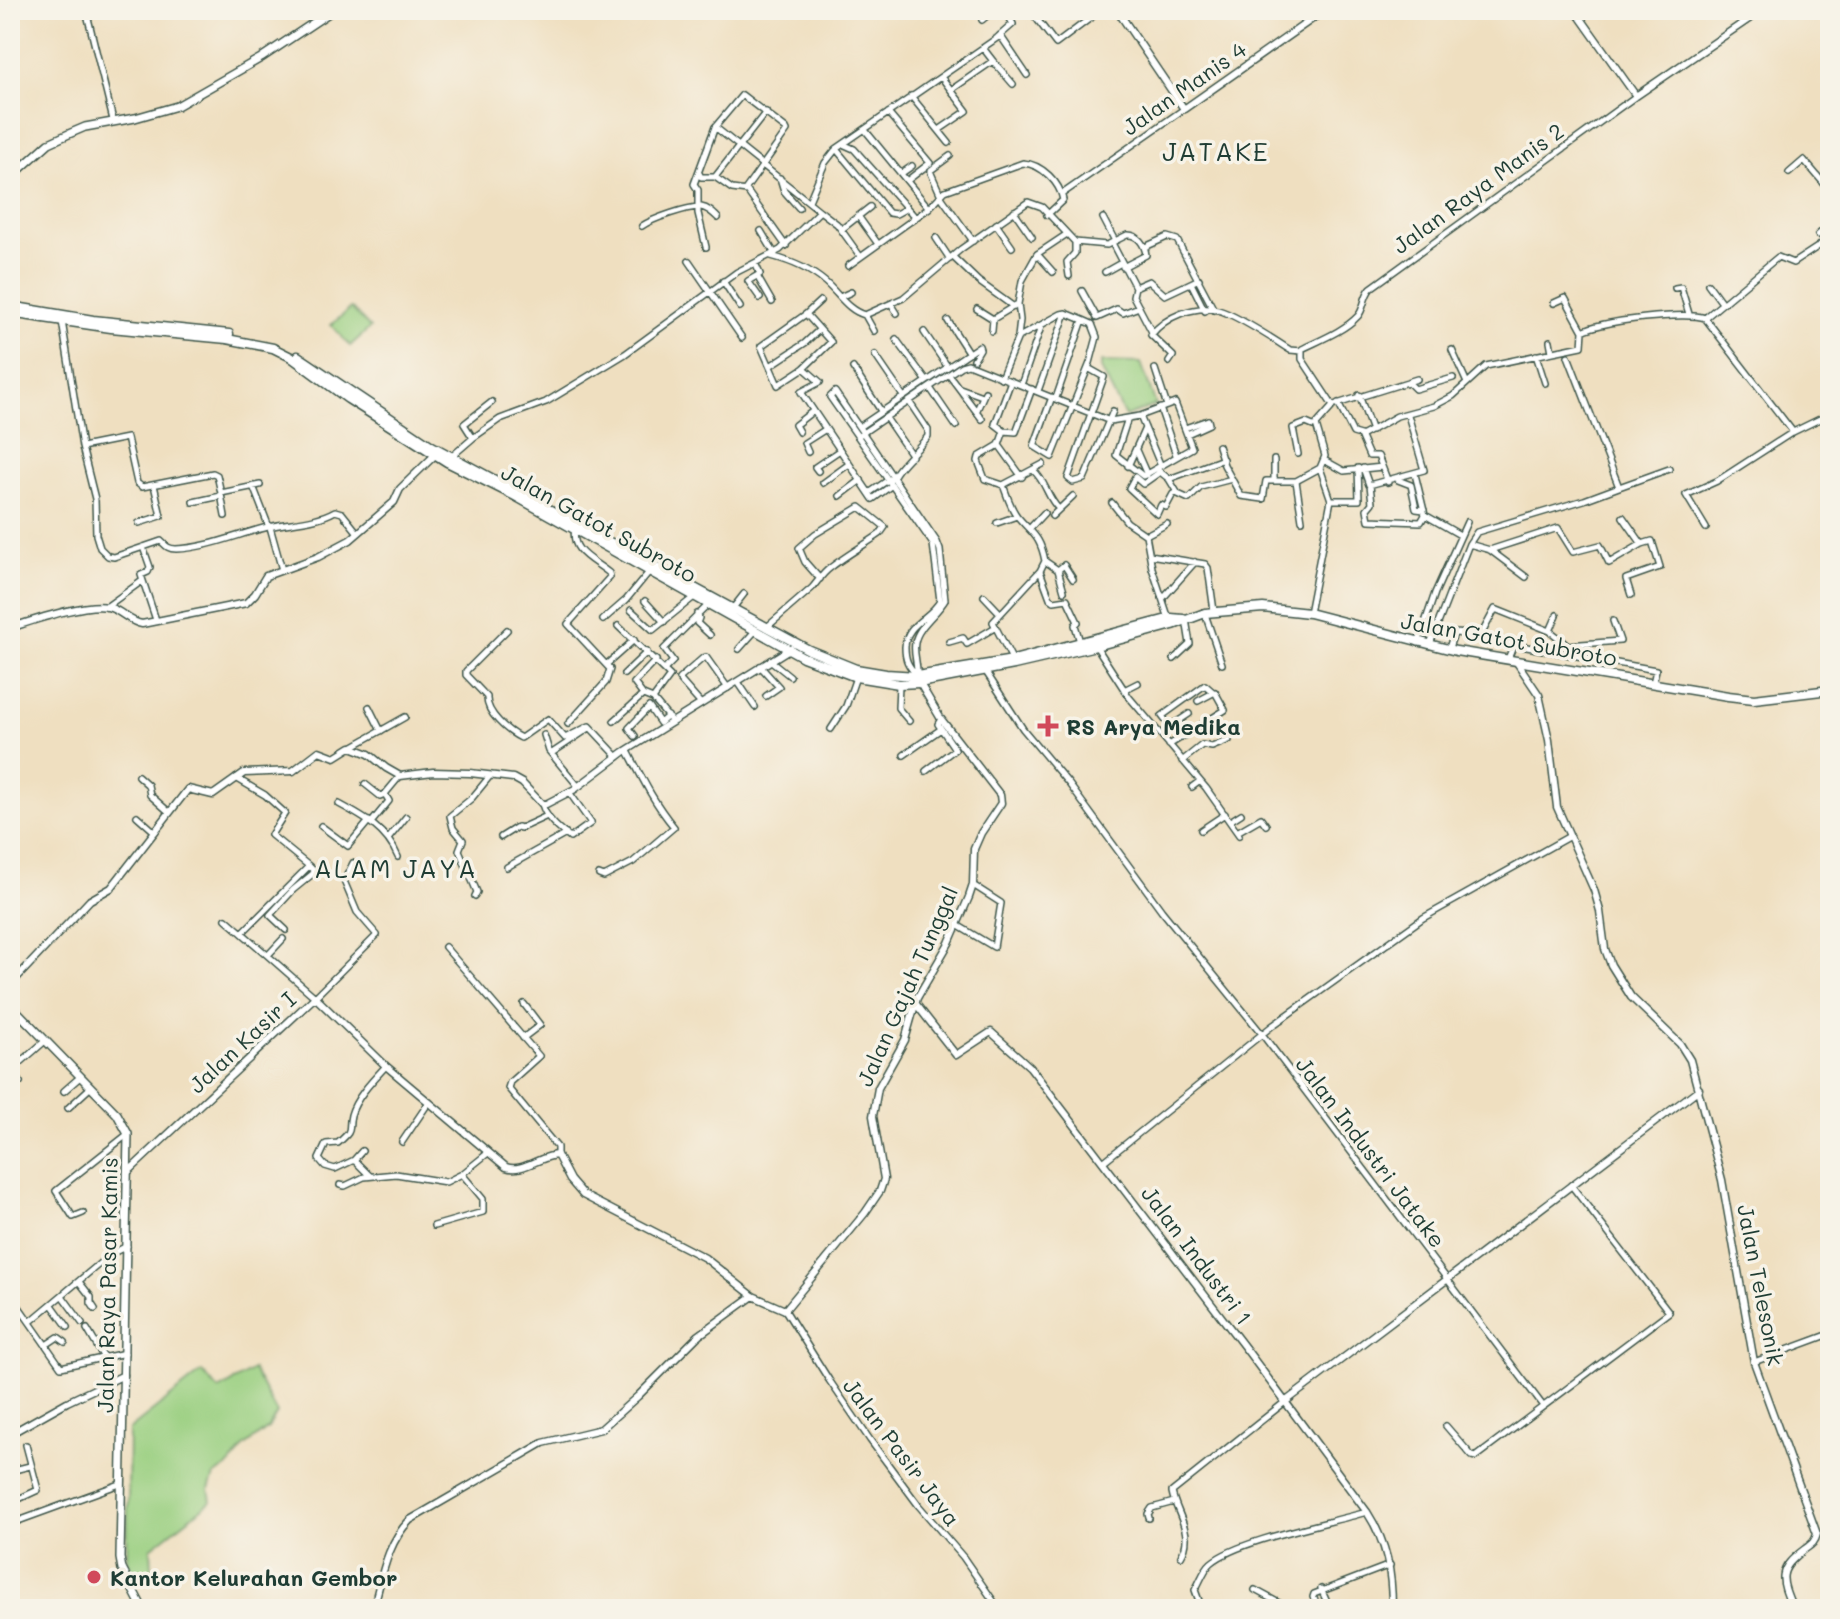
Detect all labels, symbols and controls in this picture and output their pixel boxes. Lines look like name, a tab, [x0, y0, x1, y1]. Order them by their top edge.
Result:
street label: Jalan Manis 4	[1116, 34, 1252, 141]
street label: Jalan Raya Manis 2	[1387, 116, 1569, 260]
district label: JATAKE	[1162, 134, 1270, 168]
street label: Jalan Gatot Subroto	[496, 457, 702, 589]
street label: Jalan Gatot Subroto	[1399, 606, 1619, 672]
place label: RS Arya Medika	[1066, 712, 1241, 741]
marker: RS Arya Medika	[1037, 715, 1059, 737]
district label: ALAM JAYA	[314, 851, 478, 885]
street label: Jalan Gajah Tunggal	[850, 881, 964, 1091]
street label: Jalan Kasir I	[182, 985, 302, 1099]
street label: Jalan Industri Jatake	[1290, 1051, 1452, 1253]
street label: Jalan Raya Pasar Kamis	[90, 1157, 124, 1413]
street label: Jalan Industri 1	[1135, 1180, 1259, 1330]
street label: Jalan Telesonik	[1731, 1202, 1791, 1368]
street label: Jalan Pasir Jaya	[837, 1372, 967, 1532]
place label: Kantor Kelurahan Gembor	[110, 1563, 397, 1592]
marker: Kantor Kelurahan Gembor	[85, 1568, 103, 1586]

